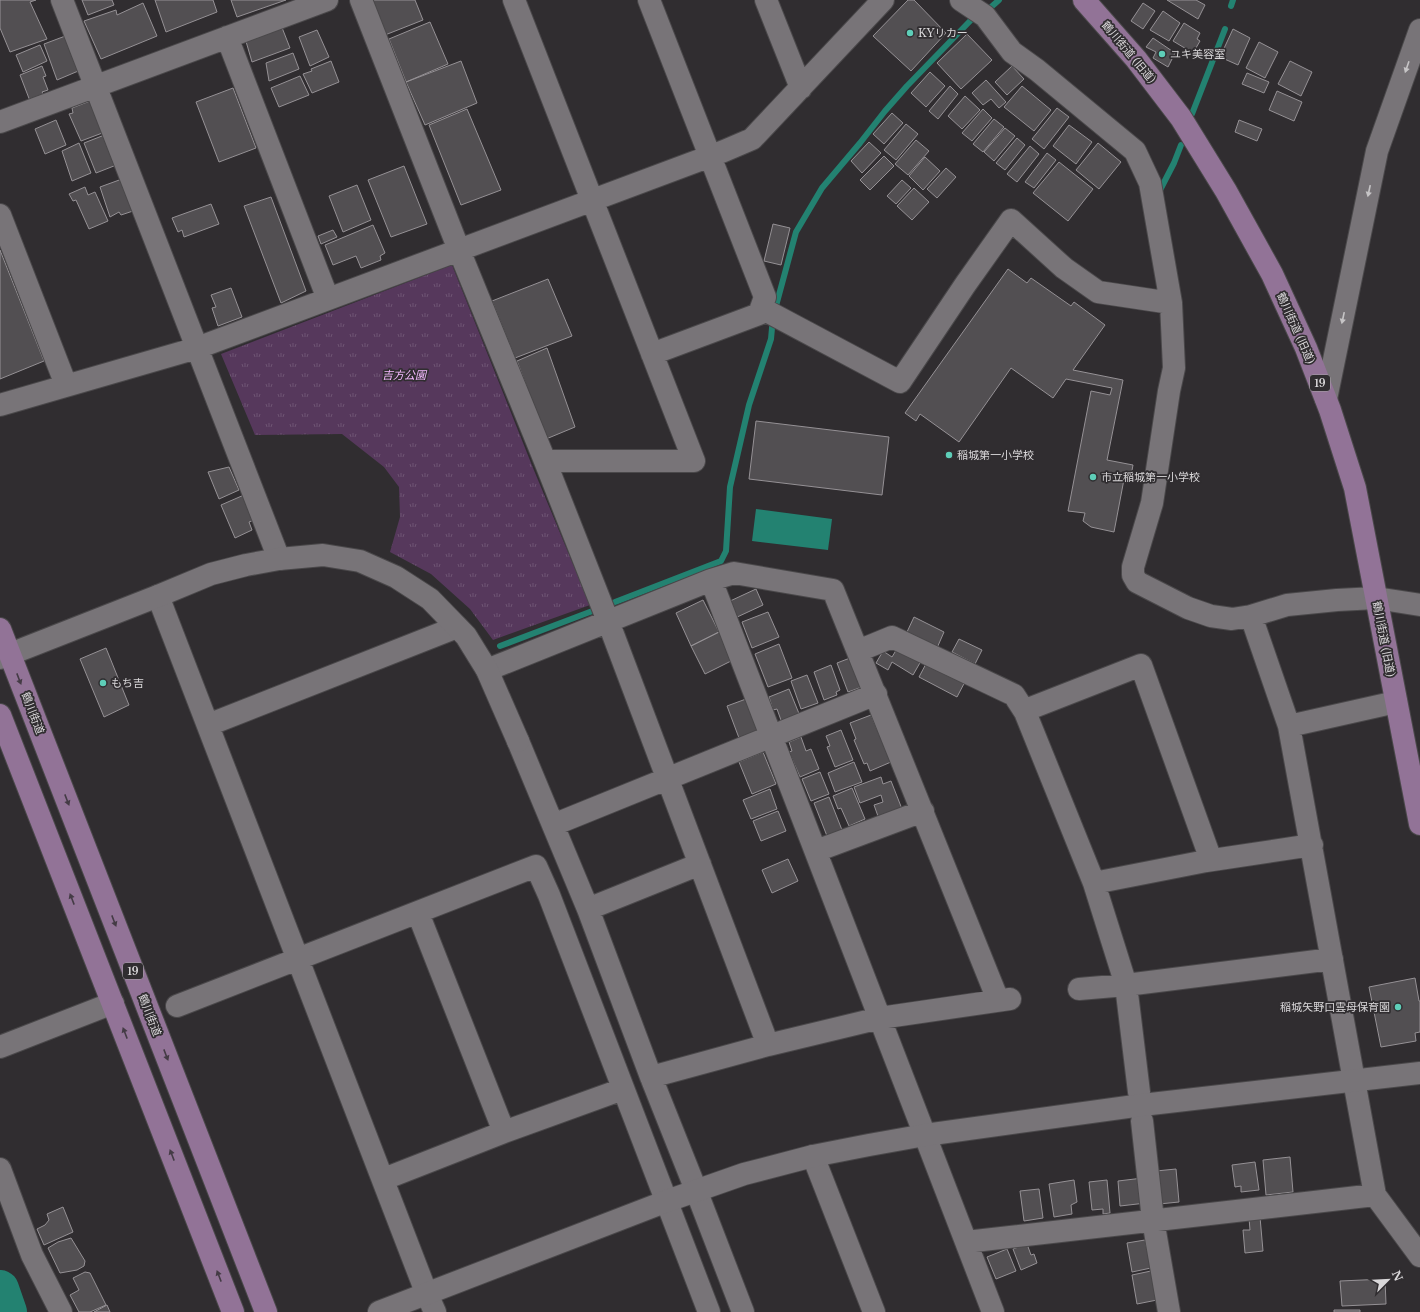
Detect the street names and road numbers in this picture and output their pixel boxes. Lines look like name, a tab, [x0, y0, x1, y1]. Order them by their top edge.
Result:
street label: 鶴川街道 (旧道)	[1099, 18, 1159, 86]
street label: 鶴川街道 (旧道)	[1274, 290, 1318, 366]
road number: 19	[1310, 375, 1330, 391]
street label: 鶴川街道 (旧道)	[1370, 600, 1398, 678]
street label: 鶴川街道	[19, 690, 47, 736]
road number: 19	[123, 963, 143, 979]
street label: 鶴川街道	[136, 992, 164, 1038]

